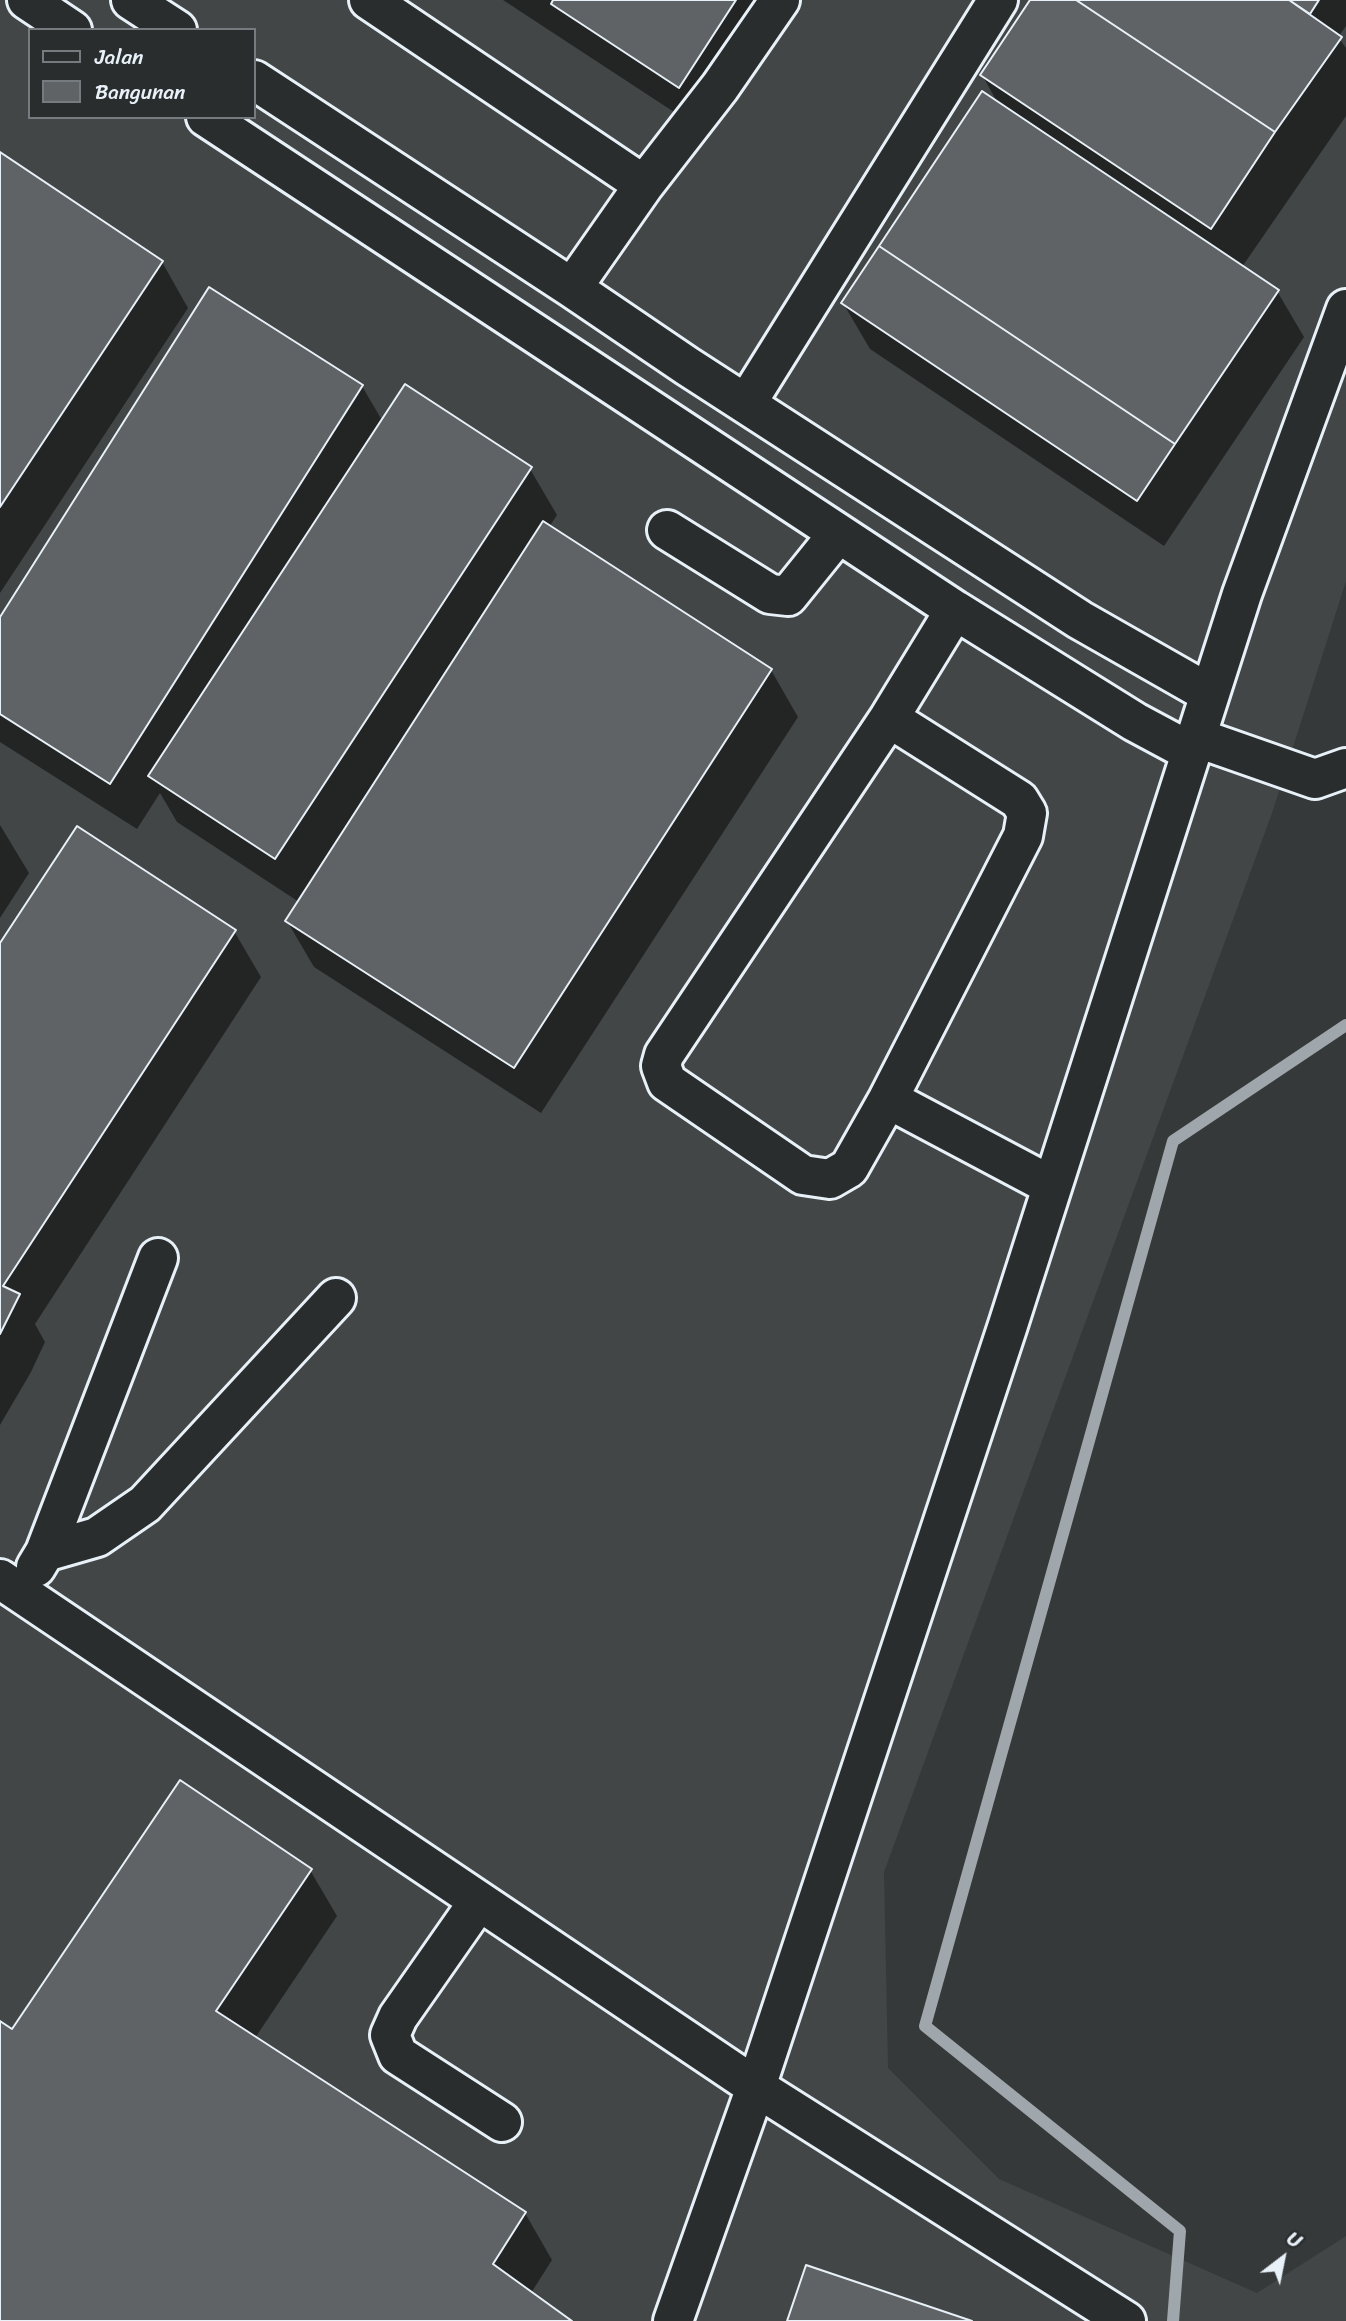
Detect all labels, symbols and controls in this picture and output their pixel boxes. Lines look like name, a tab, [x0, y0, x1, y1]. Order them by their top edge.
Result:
legend	[28, 28, 256, 119]
text: Jalan	[95, 38, 143, 76]
text: Bangunan	[95, 73, 185, 111]
text: U	[1280, 2222, 1308, 2257]
north arrow	[1248, 2223, 1318, 2293]

